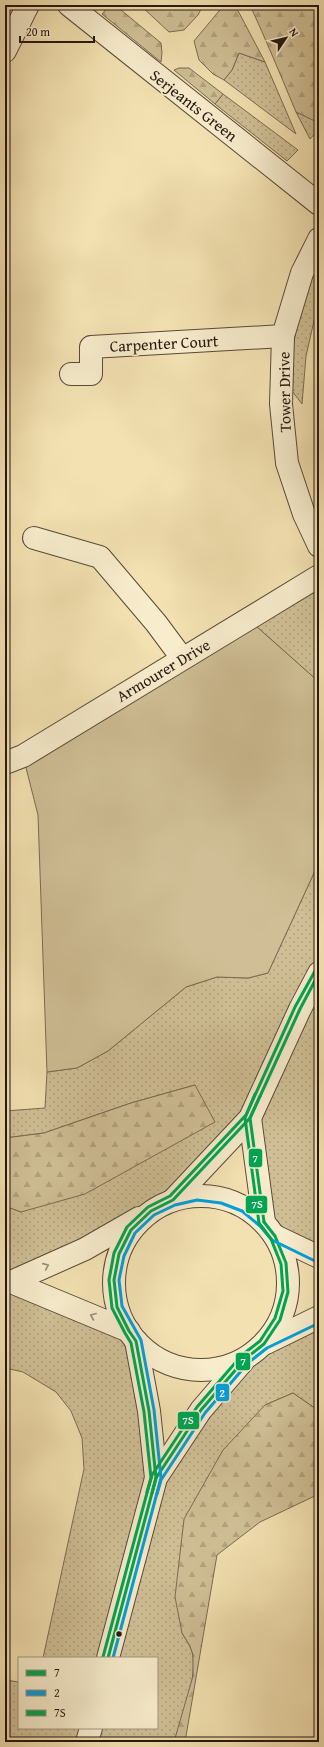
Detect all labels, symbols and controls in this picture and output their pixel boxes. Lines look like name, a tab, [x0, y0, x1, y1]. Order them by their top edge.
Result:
scale bar	[20, 18, 94, 44]
north arrow	[266, 18, 306, 58]
text: 20 m	[26, 23, 50, 40]
text: N	[286, 25, 303, 40]
street label: Serjeants Green	[145, 63, 243, 147]
street label: Carpenter Court	[109, 328, 219, 358]
street label: Tower Drive	[271, 351, 297, 433]
street label: Armourer Drive	[111, 632, 215, 708]
line badge: 7	[248, 1148, 263, 1168]
text: 7	[252, 1150, 258, 1166]
line badge: 7S	[245, 1195, 268, 1214]
text: 7S	[251, 1196, 263, 1212]
one-way arrow	[42, 1263, 50, 1271]
one-way arrow	[89, 1313, 96, 1321]
line badge: 7	[235, 1352, 251, 1371]
text: 7	[240, 1353, 246, 1369]
line badge: 2	[215, 1383, 230, 1402]
text: 2	[219, 1385, 225, 1401]
line badge: 7S	[177, 1411, 200, 1430]
text: 7S	[182, 1412, 194, 1428]
unlabelled marker	[114, 1629, 124, 1639]
legend	[18, 1657, 158, 1729]
text: 7	[54, 1664, 60, 1681]
text: 2	[54, 1684, 60, 1701]
text: 7S	[54, 1704, 66, 1721]

